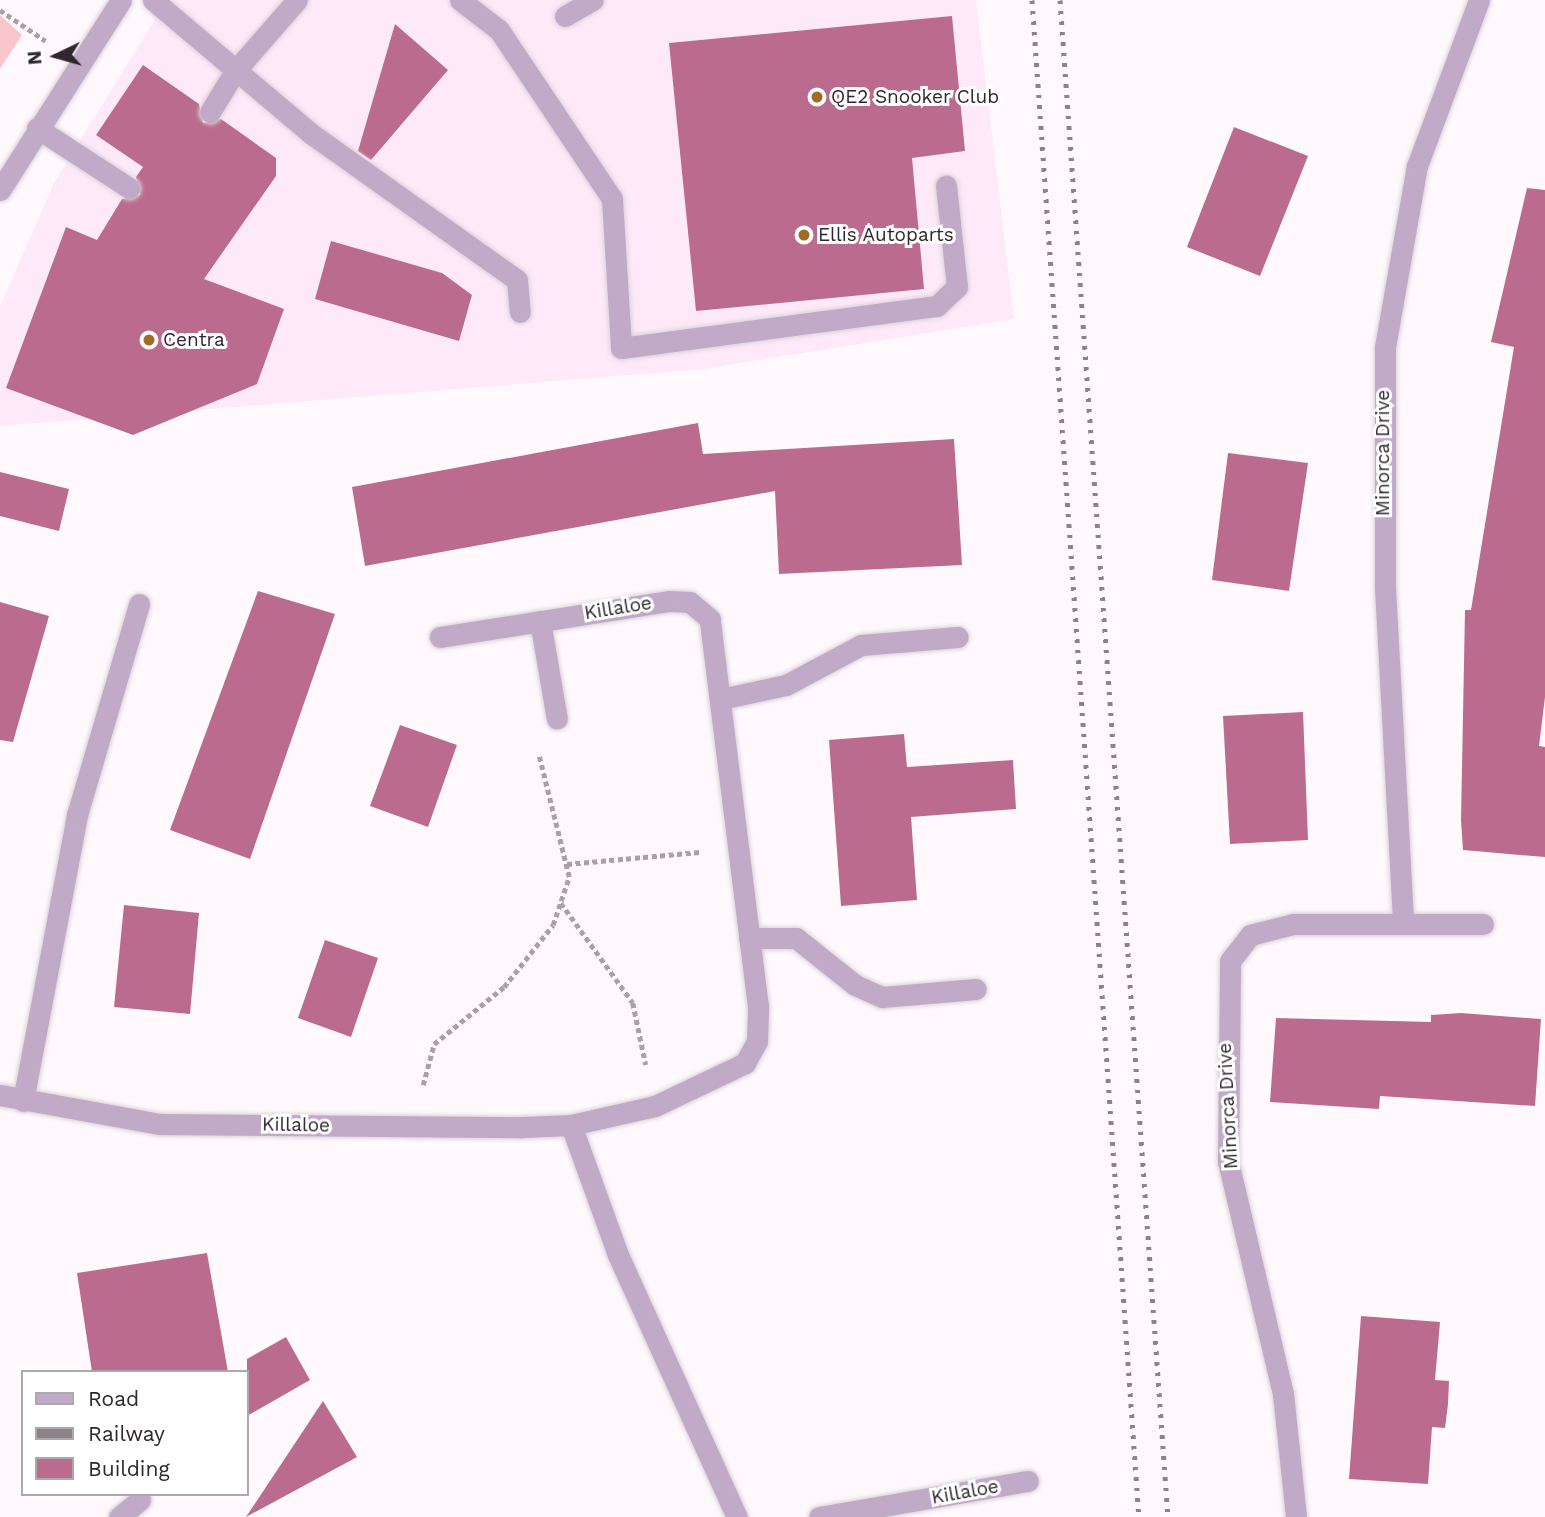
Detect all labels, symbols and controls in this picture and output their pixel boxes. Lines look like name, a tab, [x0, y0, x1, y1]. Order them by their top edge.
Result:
north arrow	[21, 21, 91, 91]
text: N	[23, 50, 47, 66]
place label: QE2 Snooker Club	[831, 86, 1000, 108]
marker: QE2 Snooker Club	[809, 89, 825, 105]
place label: Ellis Autoparts	[818, 224, 955, 246]
marker: Ellis Autoparts	[796, 227, 812, 243]
place label: Centra	[163, 329, 225, 351]
marker: Centra	[141, 332, 157, 348]
street label: Minorca Drive	[1372, 389, 1394, 517]
street label: Killaloe	[583, 591, 653, 625]
street label: Minorca Drive	[1213, 1042, 1243, 1170]
street label: Killaloe	[262, 1113, 330, 1137]
legend	[21, 1370, 248, 1496]
text: Road	[88, 1386, 139, 1411]
text: Railway	[88, 1421, 165, 1446]
text: Building	[88, 1456, 170, 1481]
street label: Killaloe	[929, 1475, 1001, 1509]

